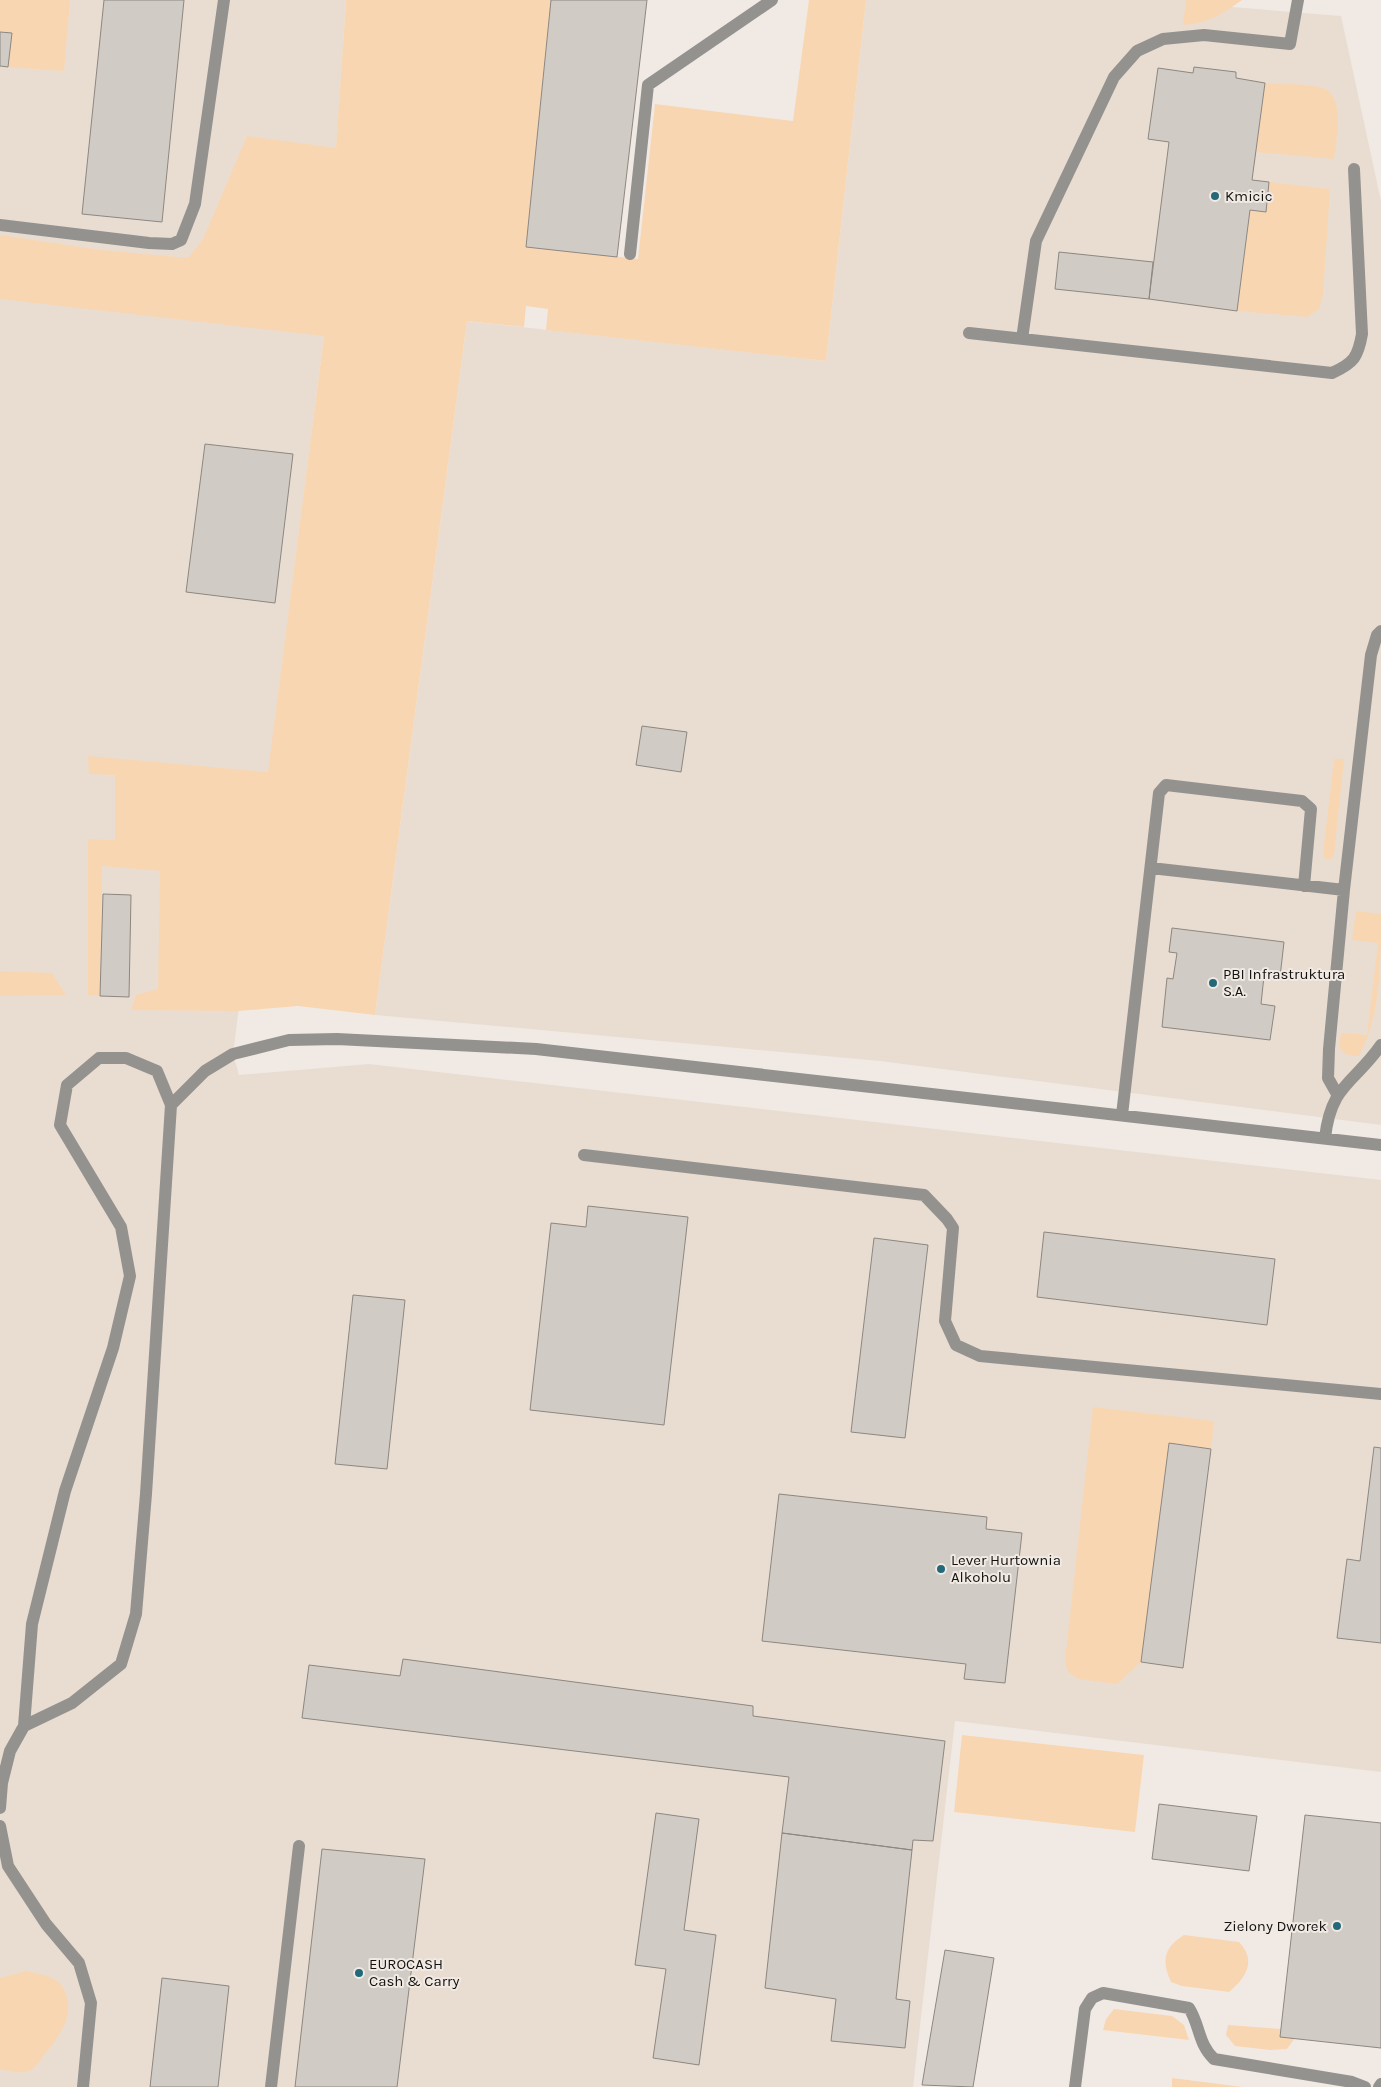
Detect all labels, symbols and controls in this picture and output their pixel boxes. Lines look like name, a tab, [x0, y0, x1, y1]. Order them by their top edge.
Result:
place label: Kmicic	[1225, 187, 1273, 205]
marker: Kmicic	[1209, 190, 1221, 202]
place label: PBI Infrastruktura S.A.	[1223, 965, 1345, 1000]
marker: PBI Infrastruktura S.A.	[1207, 977, 1219, 989]
place label: Lever Hurtownia Alkoholu	[951, 1551, 1061, 1586]
marker: Lever Hurtownia Alkoholu	[935, 1563, 947, 1575]
place label: Zielony Dworek	[1223, 1917, 1327, 1935]
marker: Zielony Dworek	[1331, 1920, 1343, 1932]
place label: EUROCASH Cash & Carry	[369, 1955, 460, 1990]
marker: EUROCASH Cash & Carry	[353, 1967, 365, 1979]

